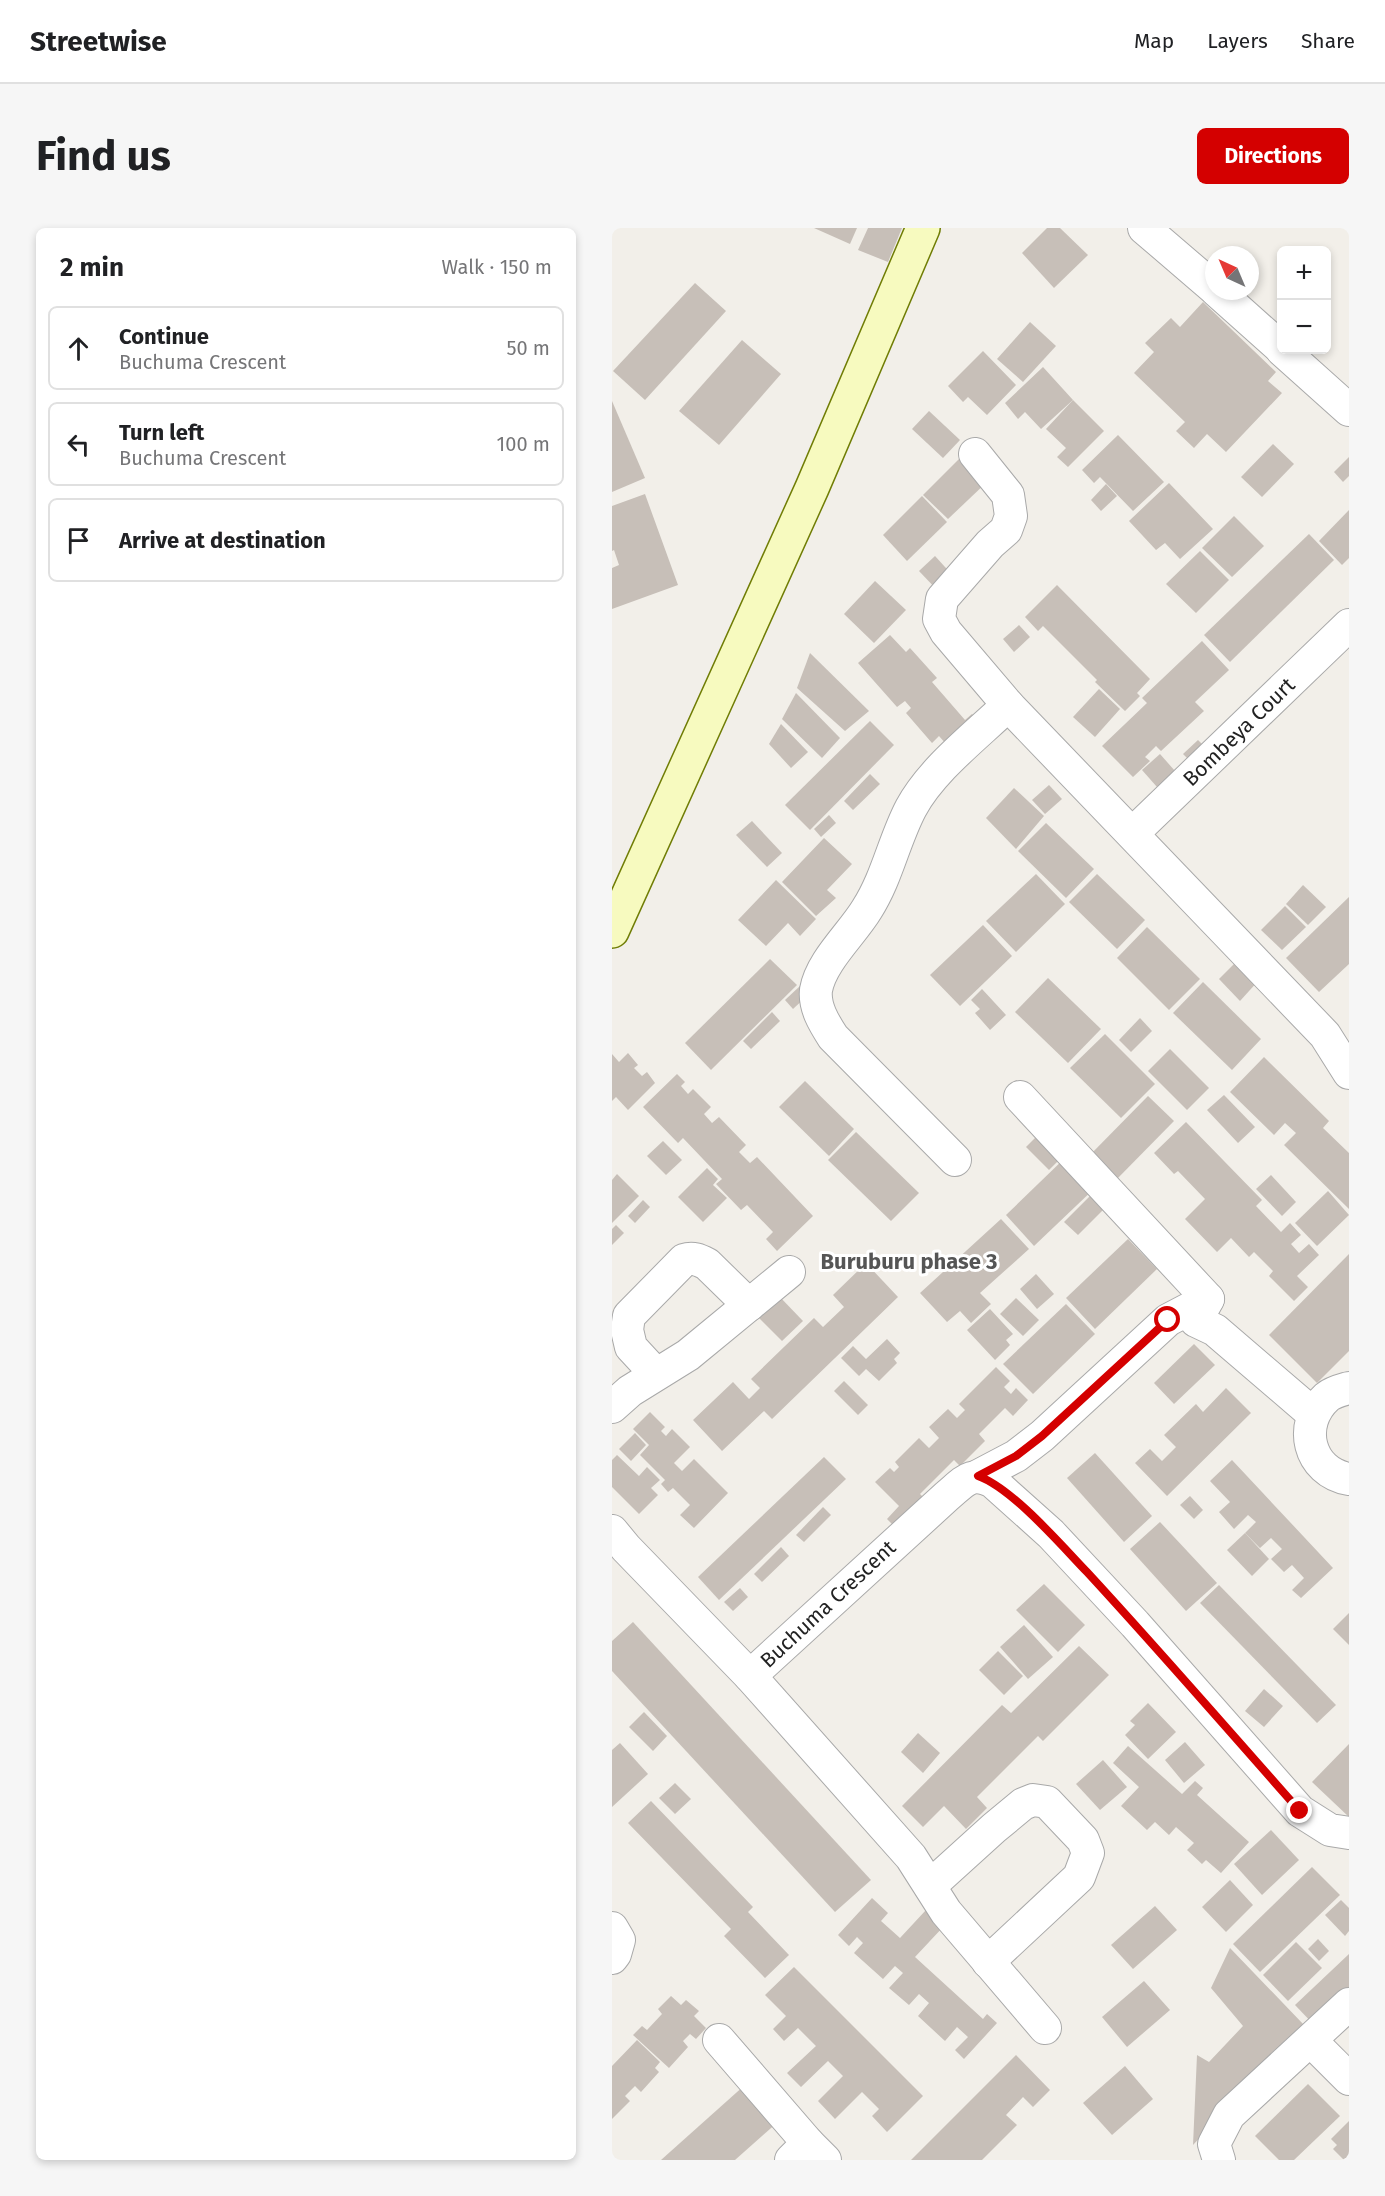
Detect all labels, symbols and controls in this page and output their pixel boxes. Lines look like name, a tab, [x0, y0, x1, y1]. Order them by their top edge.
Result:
text: Streetwise	[30, 25, 167, 58]
text: Map	[1134, 28, 1174, 54]
text: Layers	[1207, 28, 1268, 54]
text: Share	[1301, 28, 1355, 54]
button: Directions	[1197, 128, 1349, 184]
text: Find us	[36, 131, 171, 181]
north arrow	[1205, 246, 1259, 300]
map controls	[1277, 246, 1331, 354]
button: +	[1277, 246, 1331, 300]
text: 2 min	[60, 252, 124, 283]
text: Walk · 150 m	[442, 255, 552, 279]
button: −	[1277, 300, 1331, 354]
text: Continue	[119, 323, 209, 350]
icon: ahead	[62, 332, 95, 365]
text: 50 m	[506, 336, 550, 360]
text: Buchuma Crescent	[119, 350, 286, 374]
text: Turn left	[119, 419, 204, 446]
icon: left	[62, 428, 95, 461]
text: 100 m	[497, 432, 550, 456]
text: Buchuma Crescent	[119, 446, 286, 470]
icon: arrive	[62, 524, 95, 557]
text: Arrive at destination	[119, 527, 326, 554]
street label: Bombeya Court	[1178, 672, 1301, 792]
district label: Buruburu phase 3	[821, 1248, 998, 1275]
route start	[1154, 1306, 1180, 1332]
street label: Buchuma Crescent	[755, 1534, 901, 1673]
route end	[1286, 1797, 1312, 1823]

